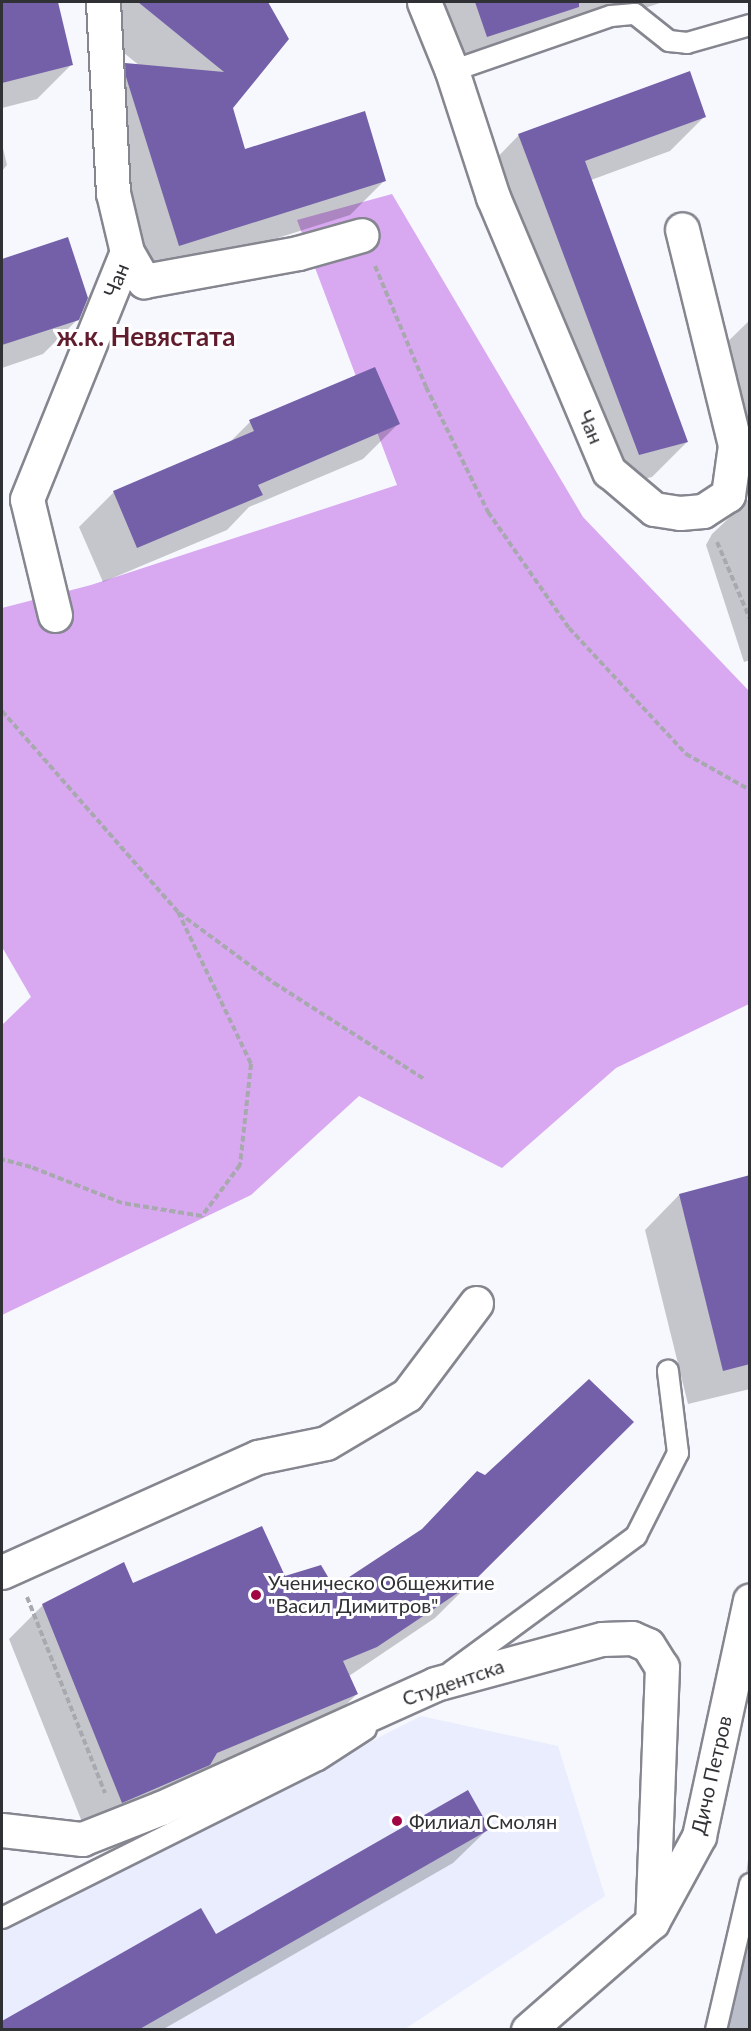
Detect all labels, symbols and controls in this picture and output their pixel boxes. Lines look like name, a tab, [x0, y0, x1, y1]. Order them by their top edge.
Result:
street label: Чан	[98, 260, 134, 300]
district label: ж.к. Невястата	[57, 321, 235, 353]
street label: Чан	[573, 407, 609, 447]
place label: Ученическо Общежитие "Васил Димитров"	[268, 1571, 495, 1618]
marker: Ученическо Общежитие "Васил Димитров"	[249, 1588, 263, 1602]
street label: Студентска	[399, 1653, 507, 1711]
street label: Дичо Петров	[686, 1713, 736, 1837]
place label: Филиал Смолян	[409, 1809, 557, 1833]
marker: Филиал Смолян	[390, 1814, 404, 1828]

